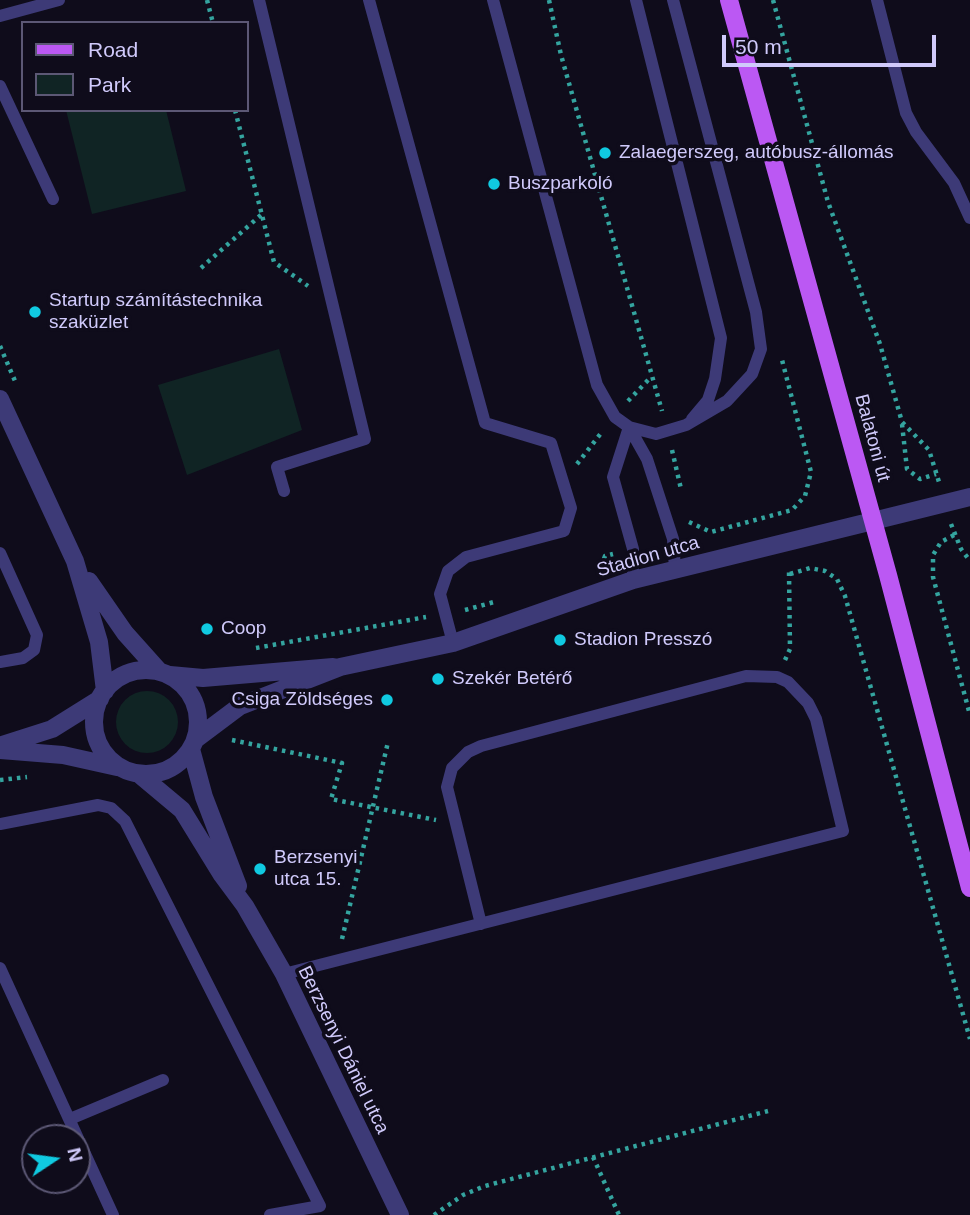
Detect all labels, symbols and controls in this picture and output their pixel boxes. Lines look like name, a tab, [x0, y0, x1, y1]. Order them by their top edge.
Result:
legend	[21, 21, 248, 112]
scale bar	[725, 21, 939, 65]
text: 50 m	[735, 35, 782, 58]
text: Road	[88, 38, 138, 61]
text: Park	[88, 73, 131, 96]
place label: Zalaegerszeg, autóbusz-állomás	[619, 142, 894, 164]
marker: Zalaegerszeg, autóbusz-állomás	[597, 145, 613, 161]
place label: Buszparkoló	[508, 173, 613, 195]
marker: Buszparkoló	[486, 176, 502, 192]
place label: Startup számítástechnika szaküzlet	[49, 290, 262, 334]
marker: Startup számítástechnika szaküzlet	[27, 304, 43, 320]
street label: Balatoni út	[849, 392, 895, 484]
street label: Stadion utca	[594, 531, 702, 583]
place label: Coop	[221, 618, 266, 640]
marker: Coop	[199, 621, 215, 637]
place label: Stadion Presszó	[574, 629, 712, 651]
marker: Stadion Presszó	[552, 632, 568, 648]
place label: Szekér Betérő	[452, 668, 572, 690]
marker: Szekér Betérő	[430, 671, 446, 687]
place label: Csiga Zöldséges	[231, 689, 373, 711]
marker: Csiga Zöldséges	[379, 692, 395, 708]
place label: Berzsenyi utca 15.	[274, 847, 357, 891]
marker: Berzsenyi utca 15.	[252, 861, 268, 877]
street label: Berzsenyi Dániel utca	[292, 962, 394, 1138]
north arrow	[21, 1124, 91, 1194]
text: N	[63, 1146, 87, 1164]

